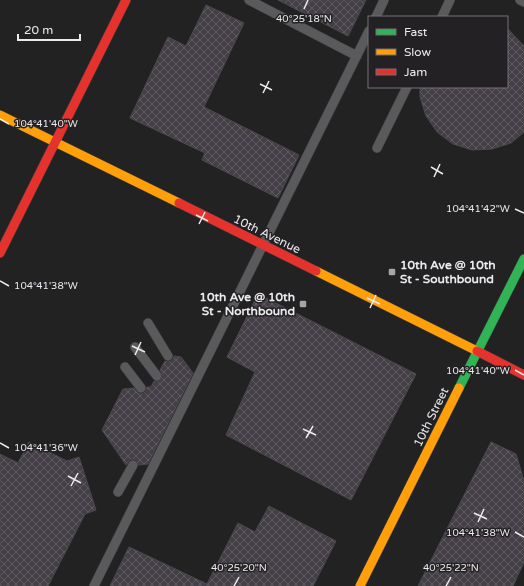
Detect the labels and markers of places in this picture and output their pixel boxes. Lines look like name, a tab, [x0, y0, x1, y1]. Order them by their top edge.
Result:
place label: 10th Ave @ 10th St - Southbound	[400, 258, 496, 286]
marker: 10th Ave @ 10th St - Southbound	[387, 267, 397, 277]
place label: 10th Ave @ 10th St - Northbound	[199, 290, 295, 318]
marker: 10th Ave @ 10th St - Northbound	[298, 299, 308, 309]

